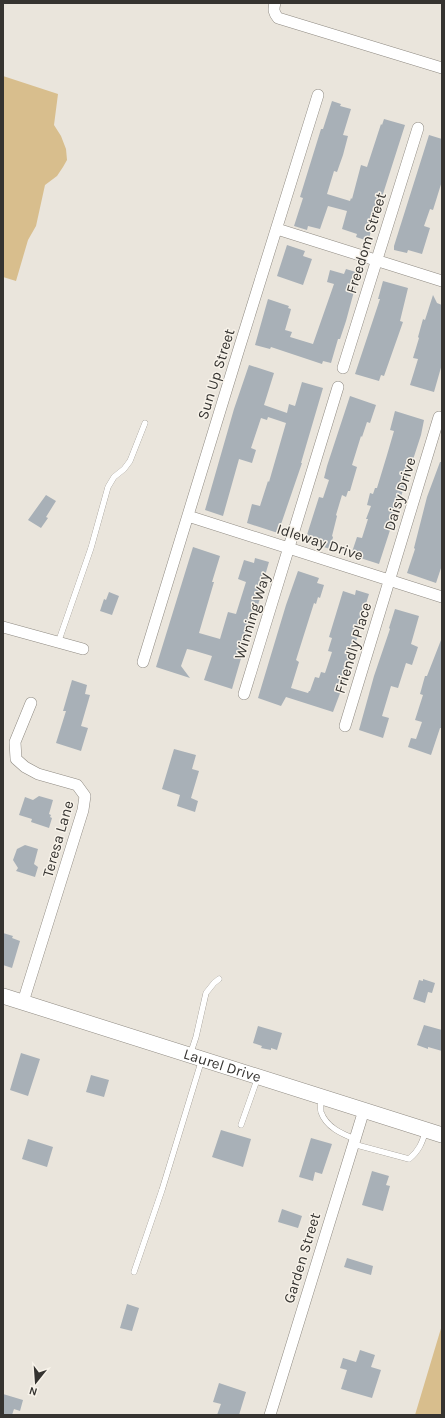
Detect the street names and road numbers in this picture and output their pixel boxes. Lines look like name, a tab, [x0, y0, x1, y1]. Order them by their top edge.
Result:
street label: Freedom Street	[342, 190, 390, 296]
street label: Sun Up Street	[194, 326, 238, 422]
street label: Daisy Drive	[380, 455, 420, 533]
street label: Idleway Drive	[275, 520, 365, 564]
street label: Winning Way	[230, 570, 274, 662]
street label: Friendly Place	[331, 600, 375, 696]
street label: Teresa Lane	[38, 799, 78, 879]
street label: Laurel Drive	[181, 1045, 263, 1086]
street label: Garden Street	[280, 1210, 324, 1305]

